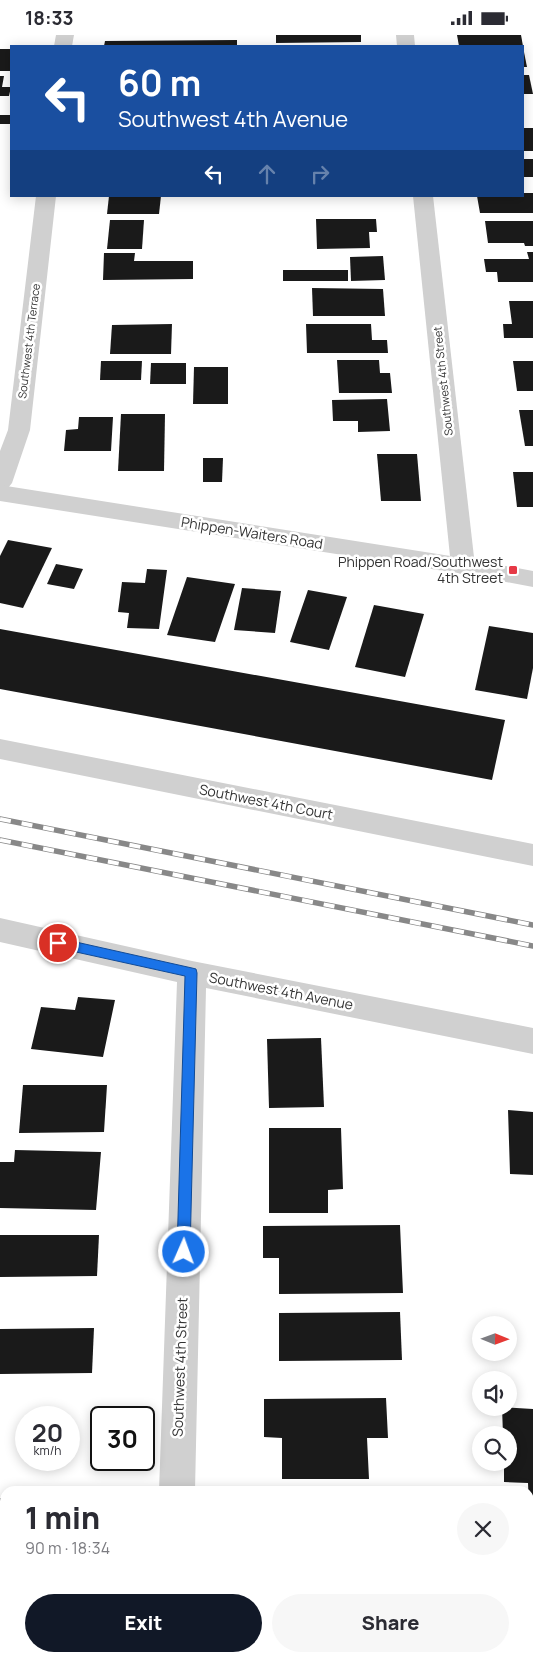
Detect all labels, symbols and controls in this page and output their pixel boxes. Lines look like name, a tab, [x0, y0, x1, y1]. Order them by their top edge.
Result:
text: 18:33	[25, 5, 74, 31]
text: 60 m	[118, 59, 201, 107]
icon: left	[35, 65, 100, 130]
text: Southwest 4th Avenue	[118, 104, 348, 134]
icon: left	[200, 160, 228, 188]
icon: ahead	[253, 160, 281, 188]
icon: right	[306, 160, 334, 188]
street label: Southwest 4th Terrace	[14, 282, 43, 399]
street label: Southwest 4th Street	[429, 326, 456, 436]
street label: Phippen-Waiters Road	[180, 512, 324, 553]
place label: Phippen Road/Southwest 4th Street	[338, 552, 503, 587]
marker: Phippen Road/Southwest 4th Street	[507, 564, 519, 576]
street label: Southwest 4th Court	[198, 779, 335, 824]
pin	[37, 922, 79, 964]
icon: arrive	[44, 929, 72, 957]
street label: Southwest 4th Avenue	[207, 967, 355, 1014]
position arrow	[157, 1225, 209, 1277]
street label: Southwest 4th Street	[168, 1296, 191, 1437]
north arrow	[472, 1316, 518, 1361]
map controls	[472, 1316, 517, 1471]
button: sound	[472, 1371, 517, 1416]
speed limit sign: 30	[90, 1406, 155, 1471]
text: 20	[32, 1415, 63, 1450]
button: search	[472, 1426, 517, 1471]
text: km/h	[34, 1442, 61, 1459]
text: 1 min	[25, 1497, 100, 1538]
button: close	[457, 1503, 509, 1555]
text: 90 m · 18:34	[25, 1537, 110, 1559]
button: Exit	[25, 1594, 262, 1652]
button: Share	[272, 1594, 509, 1652]

